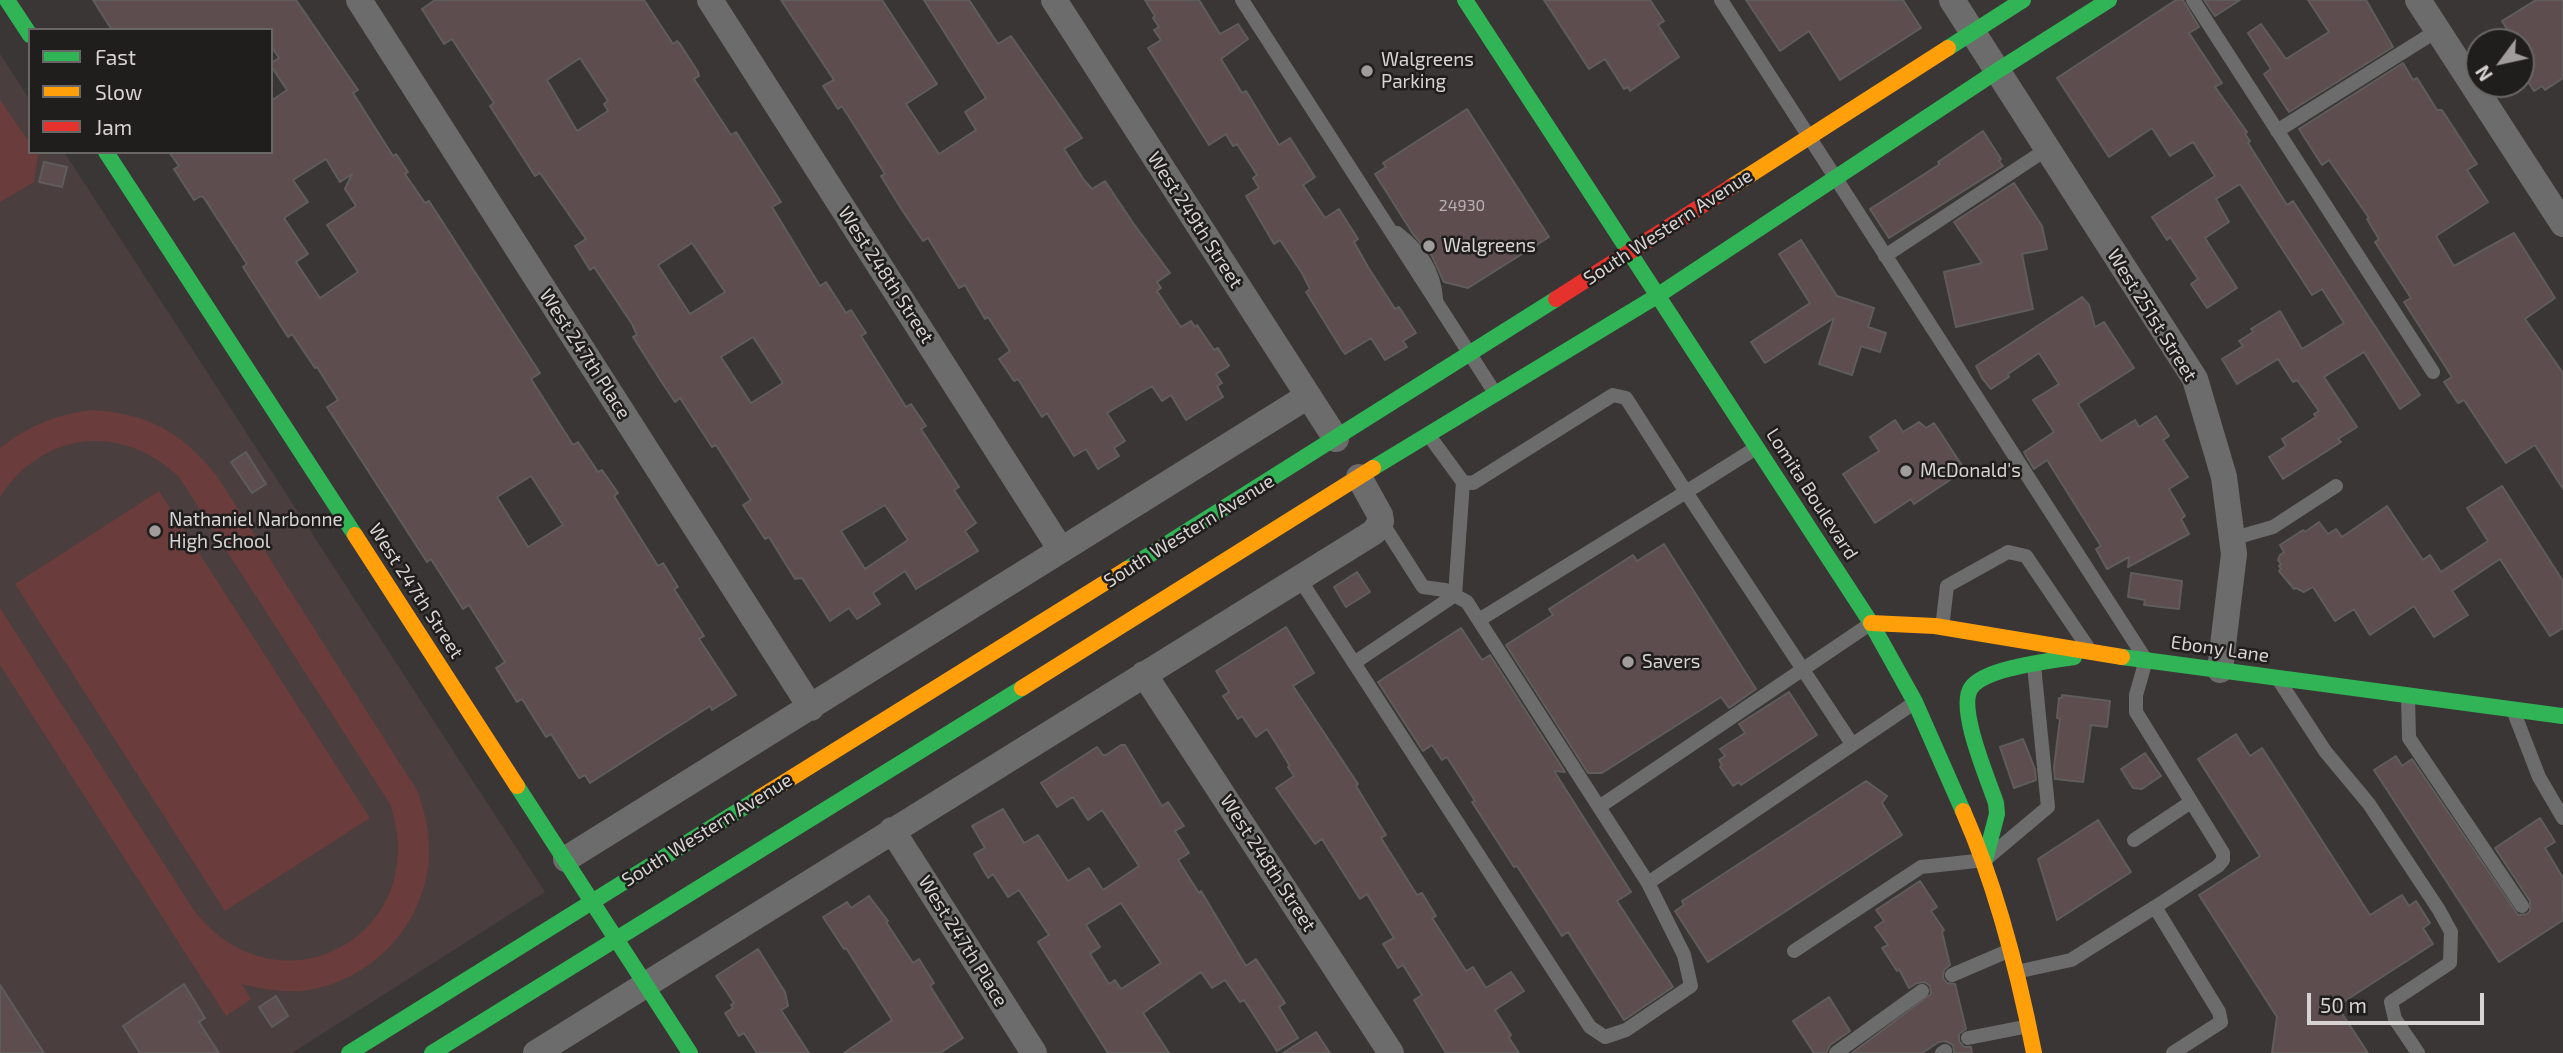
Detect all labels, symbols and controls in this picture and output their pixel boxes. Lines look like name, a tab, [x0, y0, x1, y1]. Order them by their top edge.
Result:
legend	[28, 28, 273, 154]
north arrow	[2465, 28, 2535, 98]
text: Fast	[95, 44, 136, 69]
place label: Walgreens Parking	[1381, 49, 1474, 93]
text: N	[2470, 62, 2497, 86]
marker: Walgreens Parking	[1359, 63, 1375, 79]
text: Slow	[95, 79, 142, 104]
text: Jam	[95, 114, 132, 139]
street label: West 249th Street	[1143, 148, 1247, 292]
street label: South Western Avenue	[1579, 164, 1757, 290]
house number: 24930	[1439, 196, 1485, 216]
street label: West 248th Street	[833, 202, 939, 348]
place label: Walgreens	[1443, 235, 1536, 257]
marker: Walgreens	[1421, 238, 1437, 254]
street label: West 251st Street	[2102, 245, 2202, 385]
street label: West 247th Place	[535, 285, 635, 423]
street label: Lomita Boulevard	[1761, 424, 1863, 564]
place label: McDonald's	[1920, 460, 2021, 482]
marker: McDonald's	[1898, 463, 1914, 479]
street label: South Western Avenue	[1100, 469, 1278, 593]
place label: Nathaniel Narbonne High School	[169, 509, 343, 553]
street label: West 247th Street	[364, 519, 468, 663]
marker: Nathaniel Narbonne High School	[147, 523, 163, 539]
street label: Ebony Lane	[2169, 631, 2271, 667]
place label: Savers	[1642, 651, 1701, 673]
marker: Savers	[1620, 654, 1636, 670]
street label: South Western Avenue	[618, 768, 796, 892]
street label: West 248th Street	[1215, 790, 1321, 936]
street label: West 247th Place	[914, 871, 1012, 1011]
scale bar	[2311, 979, 2488, 1023]
text: 50 m	[2320, 992, 2367, 1017]

